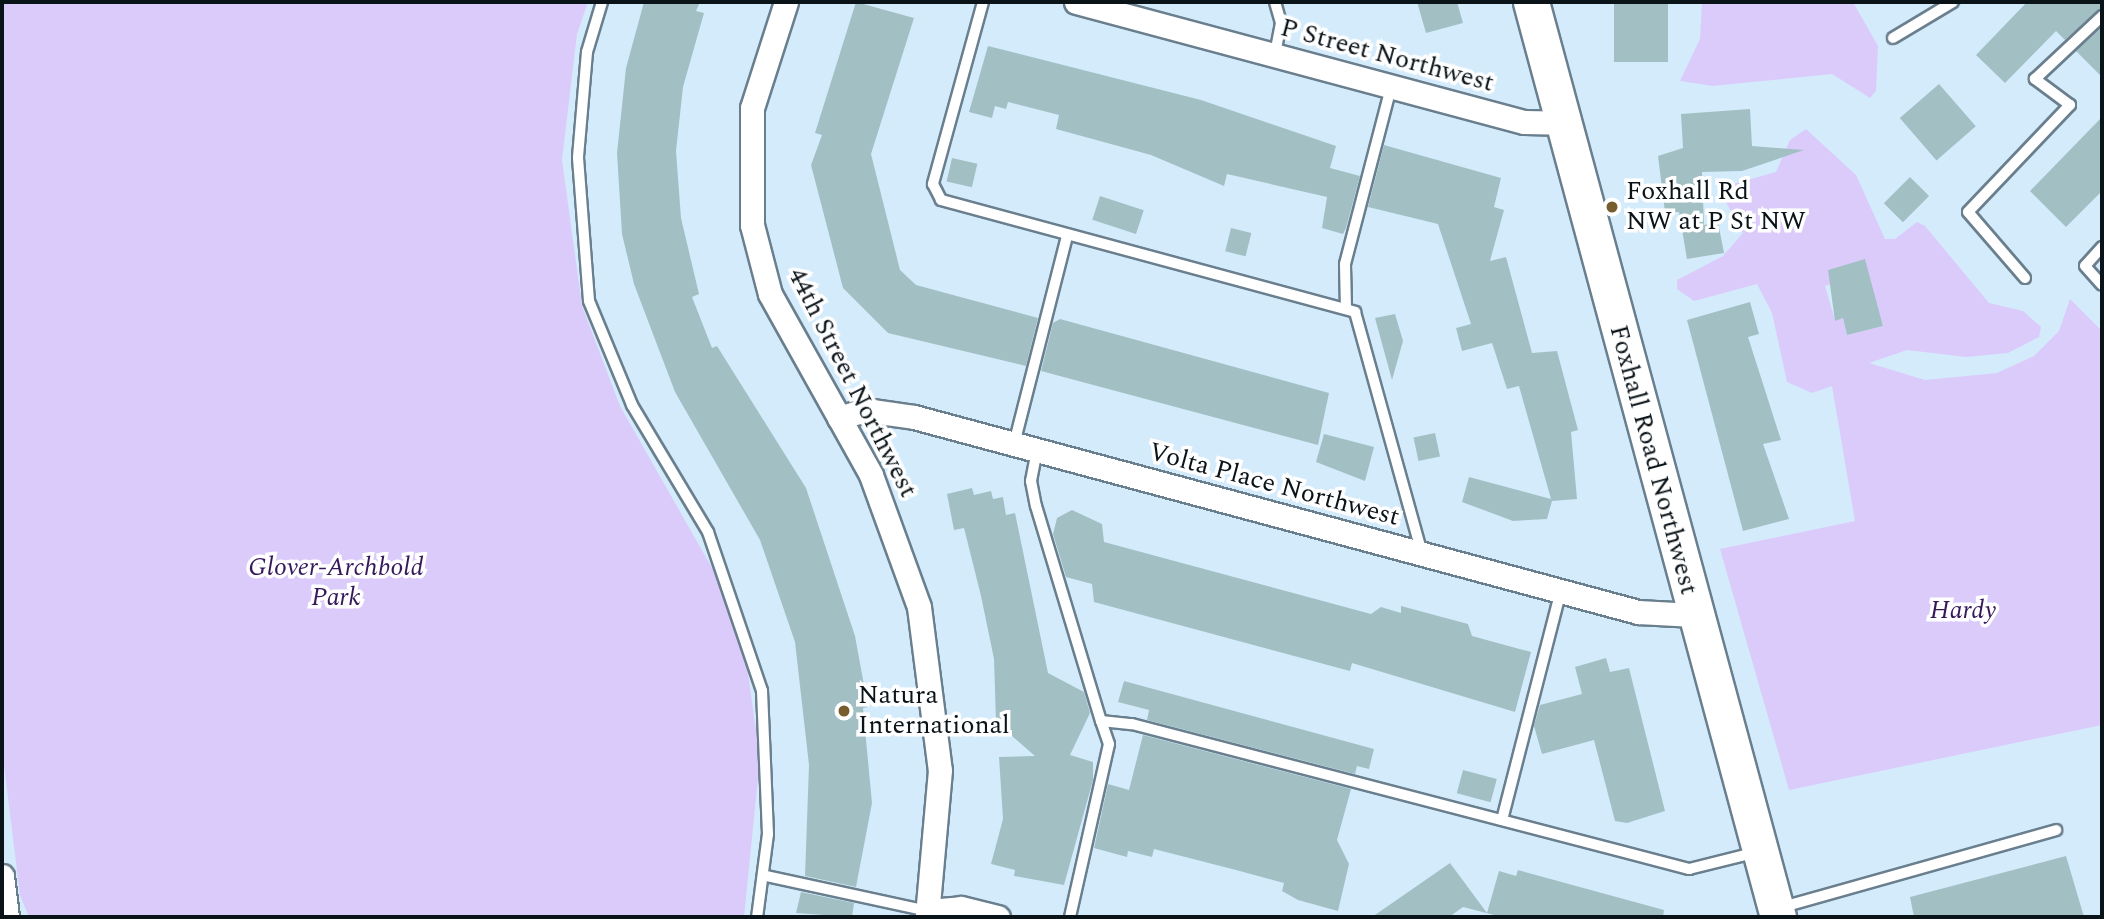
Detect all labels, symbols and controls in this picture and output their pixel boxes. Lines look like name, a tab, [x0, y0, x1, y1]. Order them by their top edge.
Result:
street label: P Street Northwest	[1277, 13, 1497, 99]
place label: Foxhall Rd NW at P St NW	[1626, 176, 1806, 238]
marker: Foxhall Rd NW at P St NW	[1604, 199, 1620, 215]
street label: 44th Street Northwest	[781, 263, 923, 503]
street label: Foxhall Road Northwest	[1602, 322, 1704, 598]
street label: Volta Place Northwest	[1145, 437, 1403, 533]
park label: Glover-Archbold Park	[248, 552, 424, 614]
park label: Hardy	[1930, 595, 1996, 627]
place label: Natura International	[858, 680, 1010, 742]
marker: Natura International	[836, 703, 852, 719]

